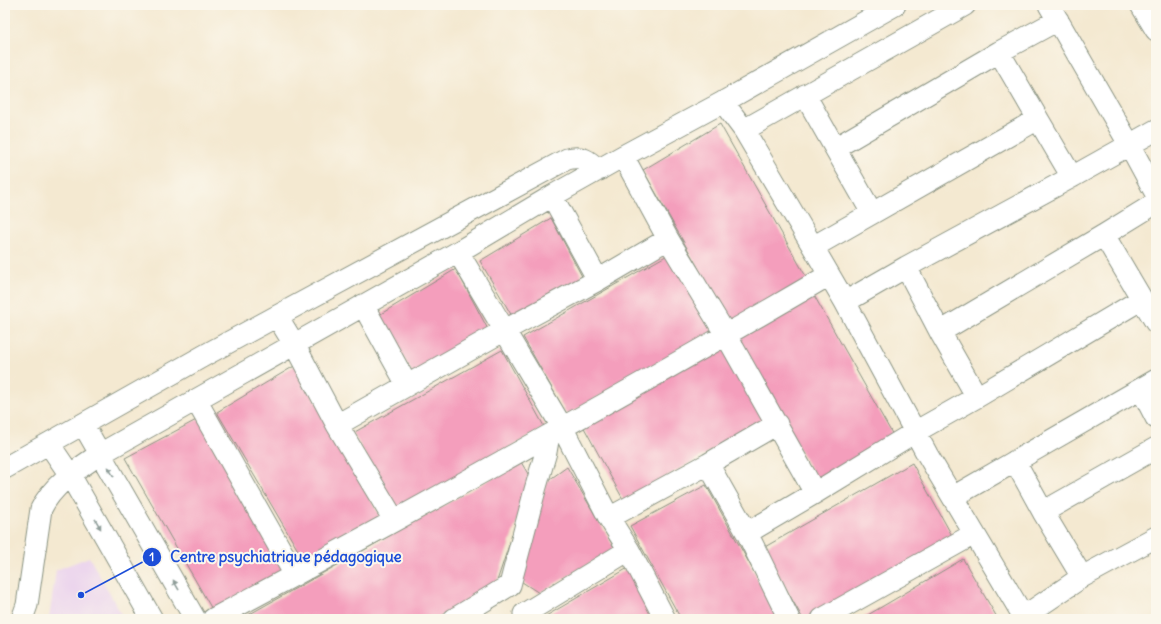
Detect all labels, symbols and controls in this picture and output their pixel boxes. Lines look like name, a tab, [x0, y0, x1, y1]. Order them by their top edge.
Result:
one-way arrow	[107, 466, 114, 478]
one-way arrow	[95, 519, 102, 530]
callout: Centre psychiatrique pédagogique	[142, 543, 410, 570]
text: Centre psychiatrique pédagogique	[170, 547, 402, 567]
text: 1	[150, 549, 154, 564]
one-way arrow	[172, 579, 179, 591]

